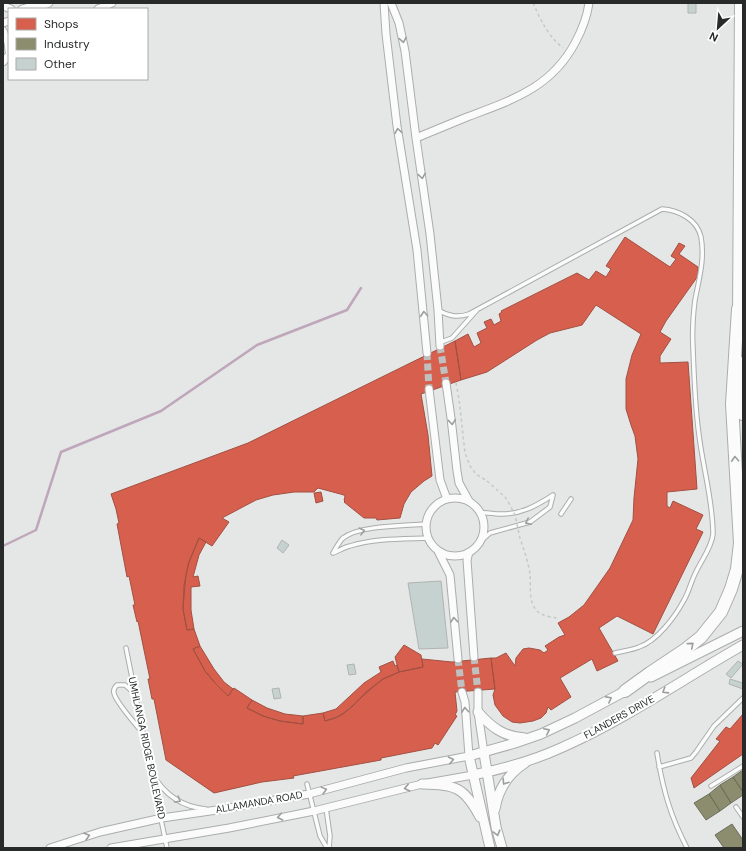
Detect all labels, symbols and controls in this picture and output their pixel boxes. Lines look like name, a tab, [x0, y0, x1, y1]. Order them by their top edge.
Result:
legend	[8, 8, 148, 80]
north arrow	[698, 8, 738, 48]
text: Shops	[44, 16, 79, 32]
text: N	[707, 29, 720, 45]
text: Industry	[44, 36, 90, 52]
one-way arrow	[398, 37, 407, 43]
text: Other	[44, 56, 77, 72]
one-way arrow	[394, 127, 403, 134]
one-way arrow	[417, 173, 426, 179]
one-way arrow	[419, 311, 428, 317]
one-way arrow	[447, 419, 456, 425]
one-way arrow	[731, 456, 739, 462]
one-way arrow	[524, 517, 532, 525]
one-way arrow	[358, 527, 365, 536]
one-way arrow	[450, 617, 459, 623]
one-way arrow	[687, 642, 694, 649]
street label: UMHLANGA RIDGE BOULEVARD	[126, 676, 168, 820]
one-way arrow	[662, 686, 669, 694]
street label: FLANDERS DRIVE	[581, 692, 657, 742]
one-way arrow	[605, 697, 612, 704]
one-way arrow	[461, 707, 470, 713]
one-way arrow	[543, 728, 551, 736]
one-way arrow	[448, 756, 454, 765]
one-way arrow	[503, 778, 510, 785]
one-way arrow	[404, 783, 410, 791]
one-way arrow	[321, 786, 327, 794]
street label: ALLAMANDA ROAD	[214, 788, 304, 816]
one-way arrow	[174, 796, 181, 803]
one-way arrow	[277, 813, 284, 821]
one-way arrow	[493, 830, 501, 836]
one-way arrow	[83, 832, 90, 841]

